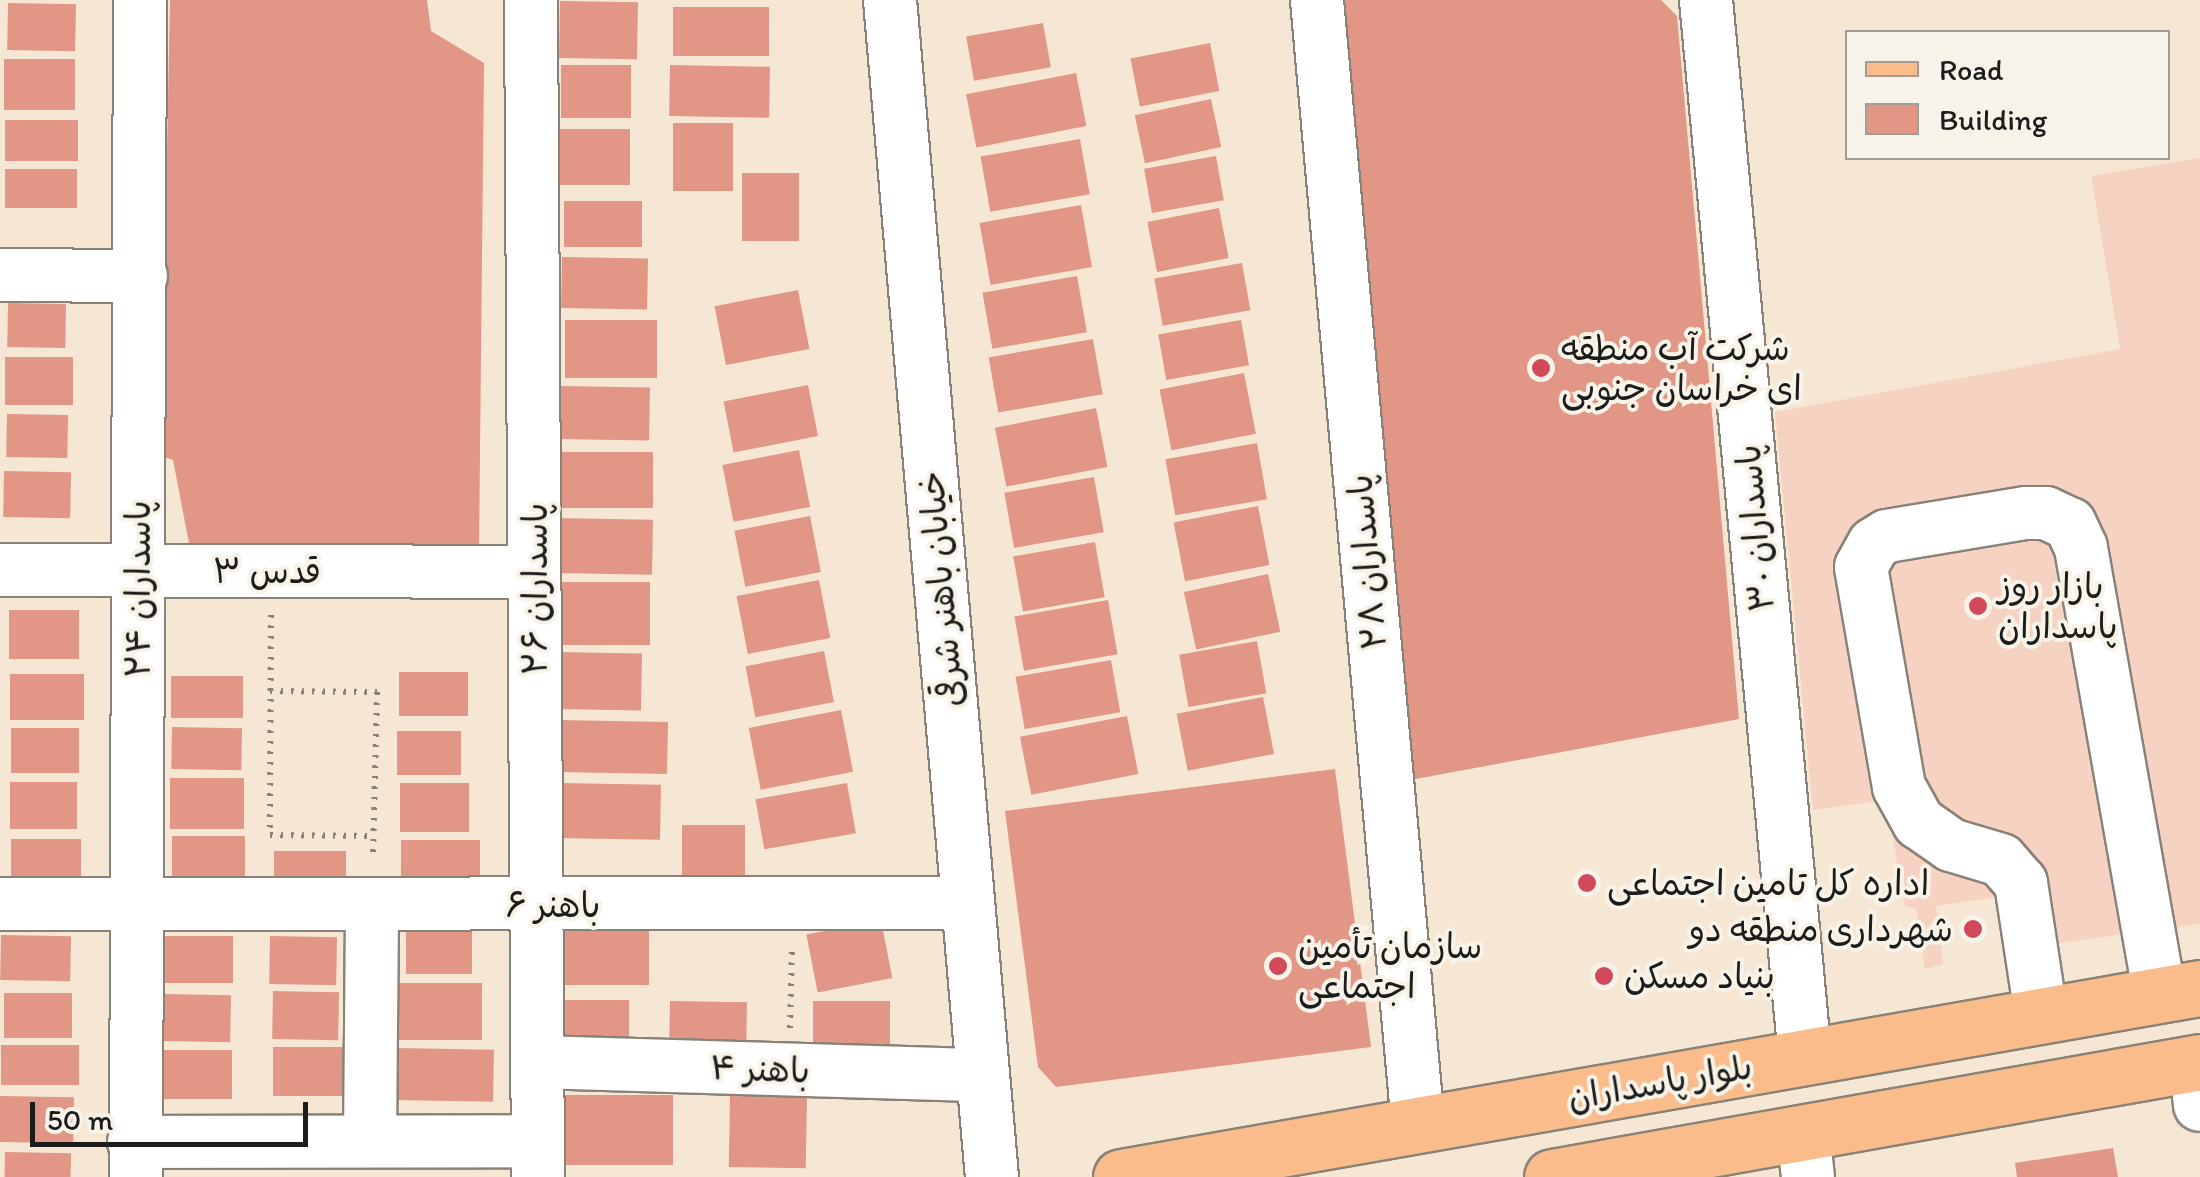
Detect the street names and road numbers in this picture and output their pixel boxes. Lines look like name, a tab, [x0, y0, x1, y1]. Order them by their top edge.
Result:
street label: پاسداران ۳۰	[1727, 443, 1783, 613]
street label: خیابان باهنر شرقی	[910, 469, 972, 709]
street label: پاسداران ۲۸	[1338, 473, 1396, 651]
street label: پاسداران ۲۴	[117, 500, 159, 678]
street label: پاسداران ۲۶	[514, 503, 556, 675]
street label: قدس ۳	[213, 550, 321, 592]
street label: باهنر ۶	[506, 884, 600, 926]
street label: بلوار پاسداران	[1564, 1045, 1756, 1119]
street label: باهنر ۴	[709, 1046, 811, 1092]

